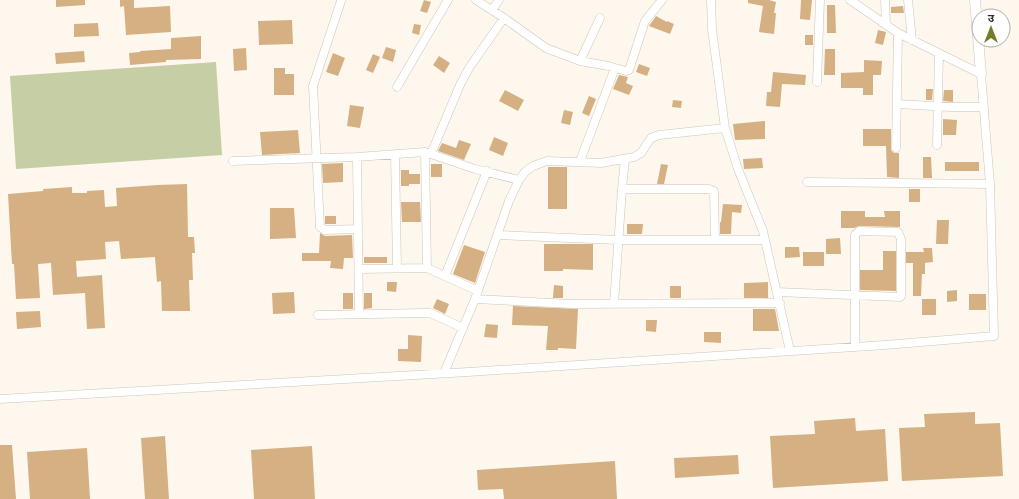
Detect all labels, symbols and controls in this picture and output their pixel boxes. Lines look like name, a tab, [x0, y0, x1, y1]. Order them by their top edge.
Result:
north arrow	[971, 8, 1011, 48]
text: उ	[988, 10, 995, 25]

